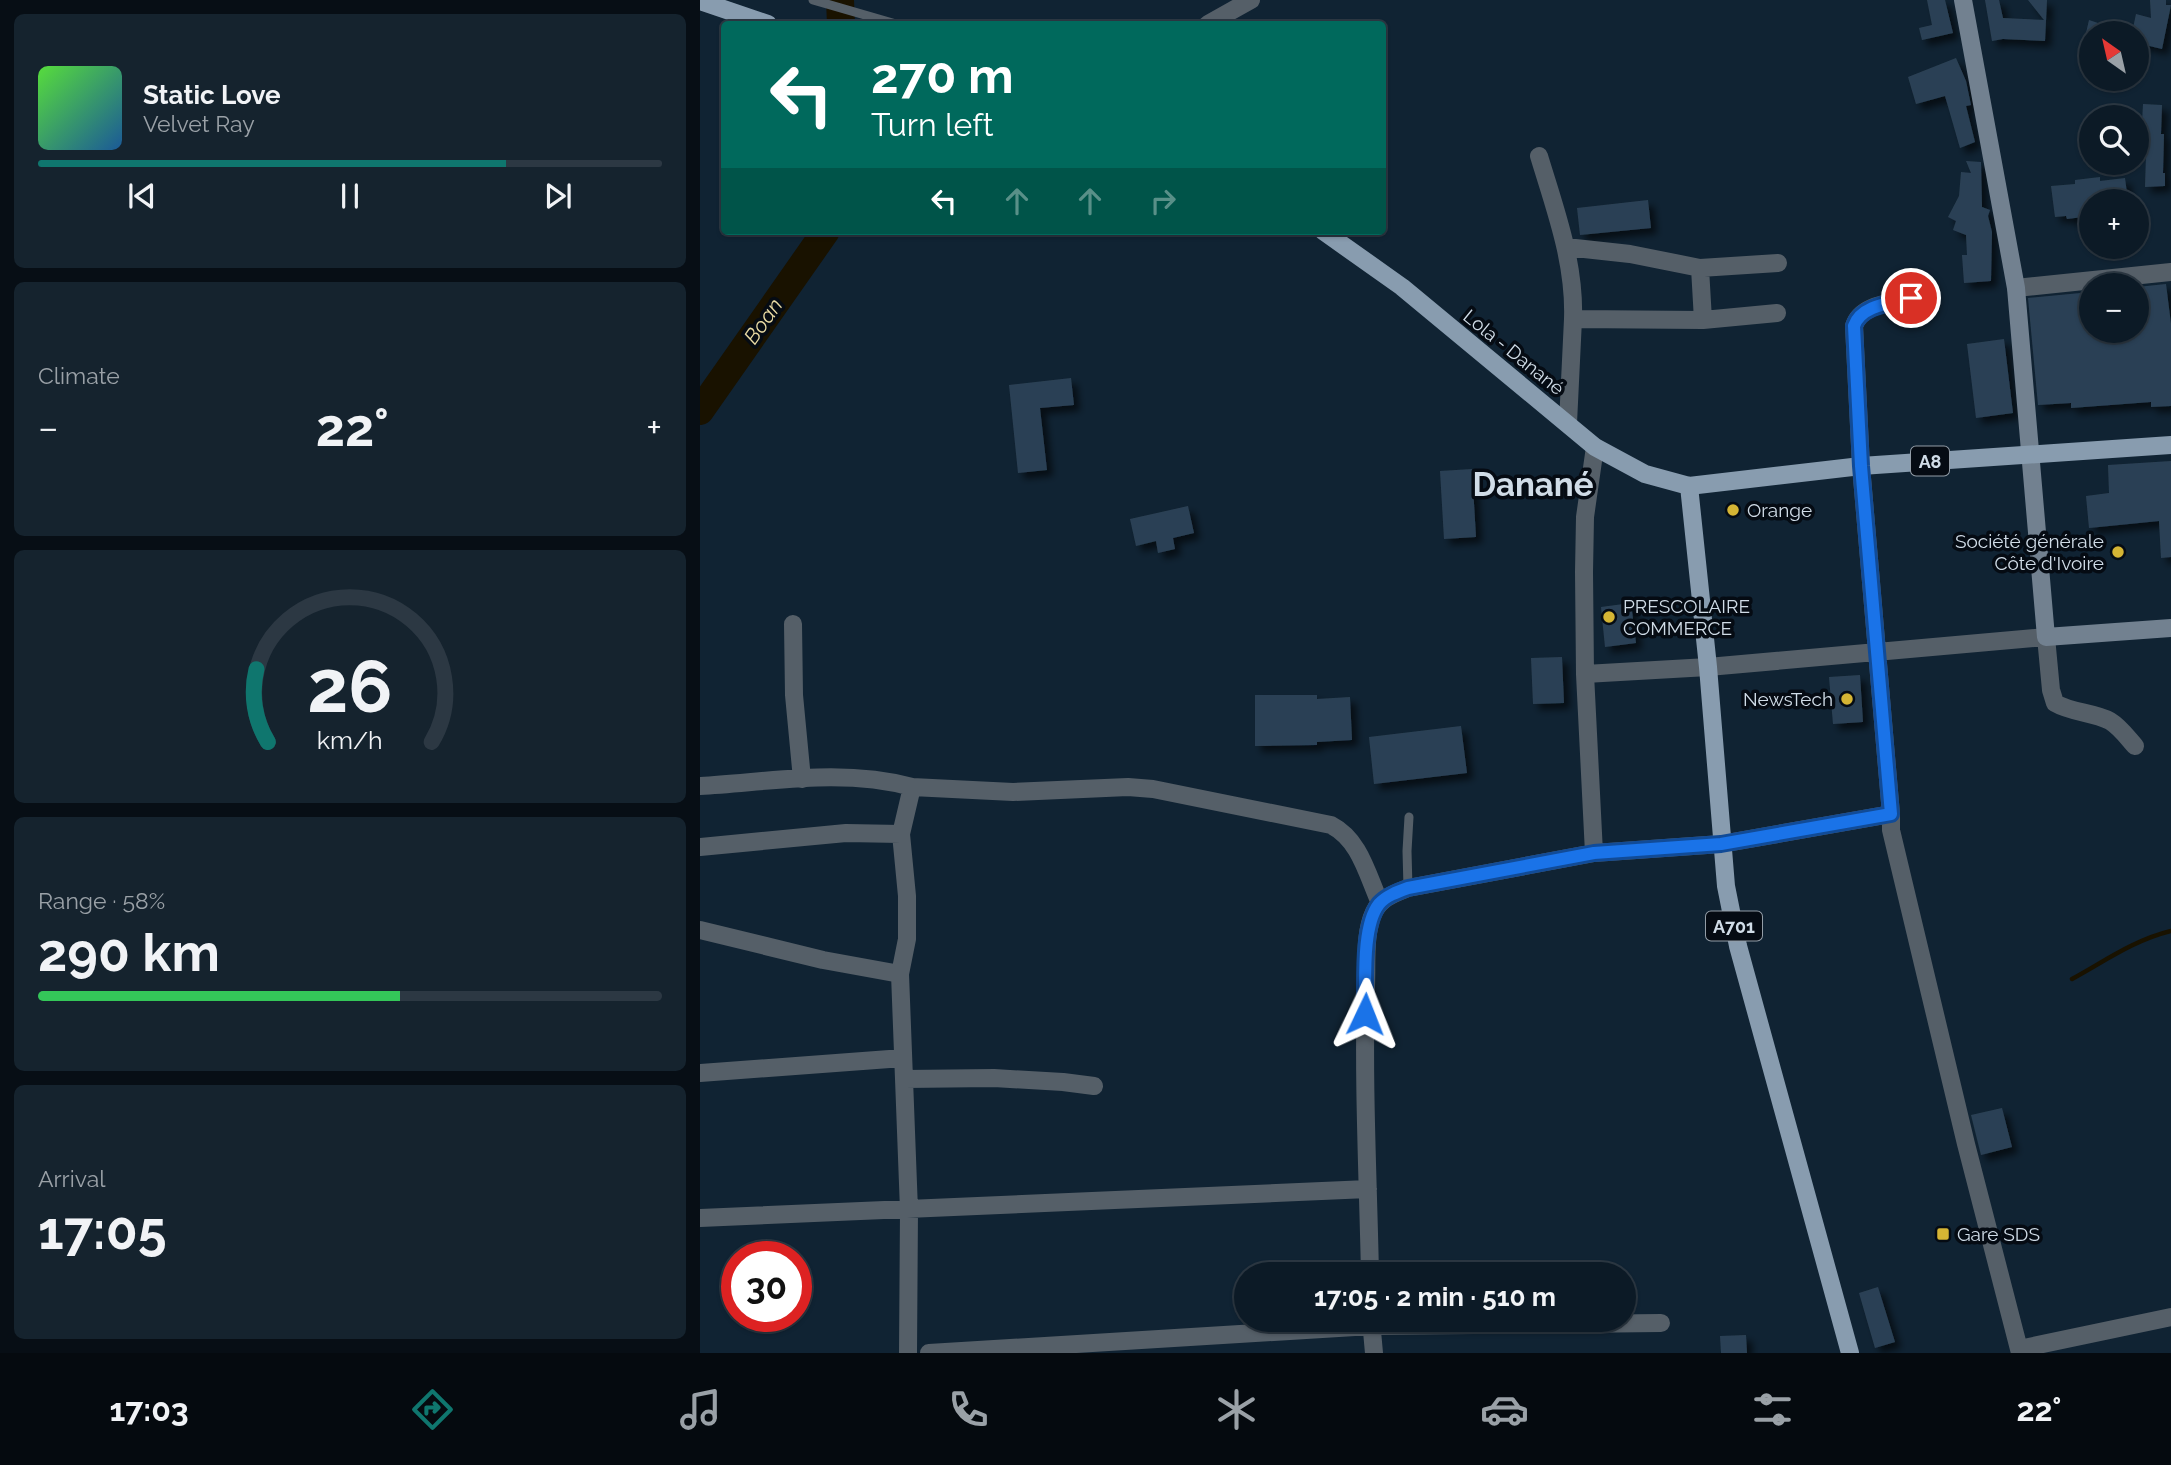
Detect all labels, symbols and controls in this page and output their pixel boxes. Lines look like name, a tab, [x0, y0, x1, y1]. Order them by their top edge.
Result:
north arrow	[2079, 21, 2149, 91]
map controls	[2079, 21, 2149, 343]
text: 270 m	[871, 47, 1014, 104]
icon: left	[756, 49, 847, 140]
text: Static Love	[143, 80, 281, 110]
button: search	[2079, 105, 2149, 175]
text: Turn left	[871, 106, 993, 143]
text: Velvet Ray	[143, 110, 255, 137]
icon: previous	[123, 177, 161, 215]
icon: pause	[331, 177, 369, 215]
icon: next	[539, 177, 577, 215]
icon: left	[925, 182, 963, 220]
icon: ahead	[998, 182, 1036, 220]
icon: ahead	[1071, 182, 1109, 220]
icon: right	[1144, 182, 1182, 220]
button: +	[2079, 189, 2149, 259]
pin	[1881, 268, 1941, 328]
button: −	[2079, 273, 2149, 343]
icon: arrive	[1892, 279, 1930, 317]
water label: Boan	[738, 293, 788, 349]
street label: Lola - Danané	[1459, 305, 1569, 399]
text: Climate	[38, 362, 120, 389]
text: 22°	[316, 397, 389, 458]
text: −	[38, 405, 58, 450]
text: +	[646, 405, 662, 450]
road number: A8	[1911, 447, 1949, 476]
district label: Danané	[1473, 465, 1594, 504]
place label: Orange	[1747, 499, 1812, 521]
marker: Orange	[1725, 502, 1741, 518]
place label: Société générale Côte d'Ivoire	[1955, 530, 2104, 574]
marker: Société générale Côte d'Ivoire	[2110, 544, 2126, 560]
place label: PRESCOLAIRE COMMERCE	[1623, 595, 1750, 639]
marker: PRESCOLAIRE COMMERCE	[1601, 609, 1617, 625]
text: 26	[307, 645, 393, 730]
place label: NewsTech	[1743, 688, 1833, 710]
marker: NewsTech	[1839, 691, 1855, 707]
text: km/h	[317, 725, 383, 755]
text: Range · 58%	[38, 887, 165, 914]
road number: A701	[1706, 911, 1762, 940]
text: 290 km	[38, 922, 220, 983]
position arrow	[1328, 977, 1402, 1051]
text: Arrival	[38, 1165, 105, 1192]
text: 17:05	[38, 1200, 166, 1261]
place label: Gare SDS	[1957, 1223, 2040, 1245]
marker: Gare SDS	[1935, 1226, 1951, 1242]
speed limit sign: 30	[721, 1241, 812, 1332]
text: 17:05 · 2 min · 510 m	[1314, 1282, 1556, 1312]
icon: directions	[408, 1385, 457, 1434]
icon: music	[676, 1385, 725, 1434]
icon: phone	[944, 1385, 993, 1434]
icon: climate	[1212, 1385, 1261, 1434]
icon: car	[1480, 1385, 1529, 1434]
icon: filters	[1748, 1385, 1797, 1434]
text: 17:03	[110, 1391, 189, 1428]
text: 22°	[2016, 1391, 2061, 1428]

